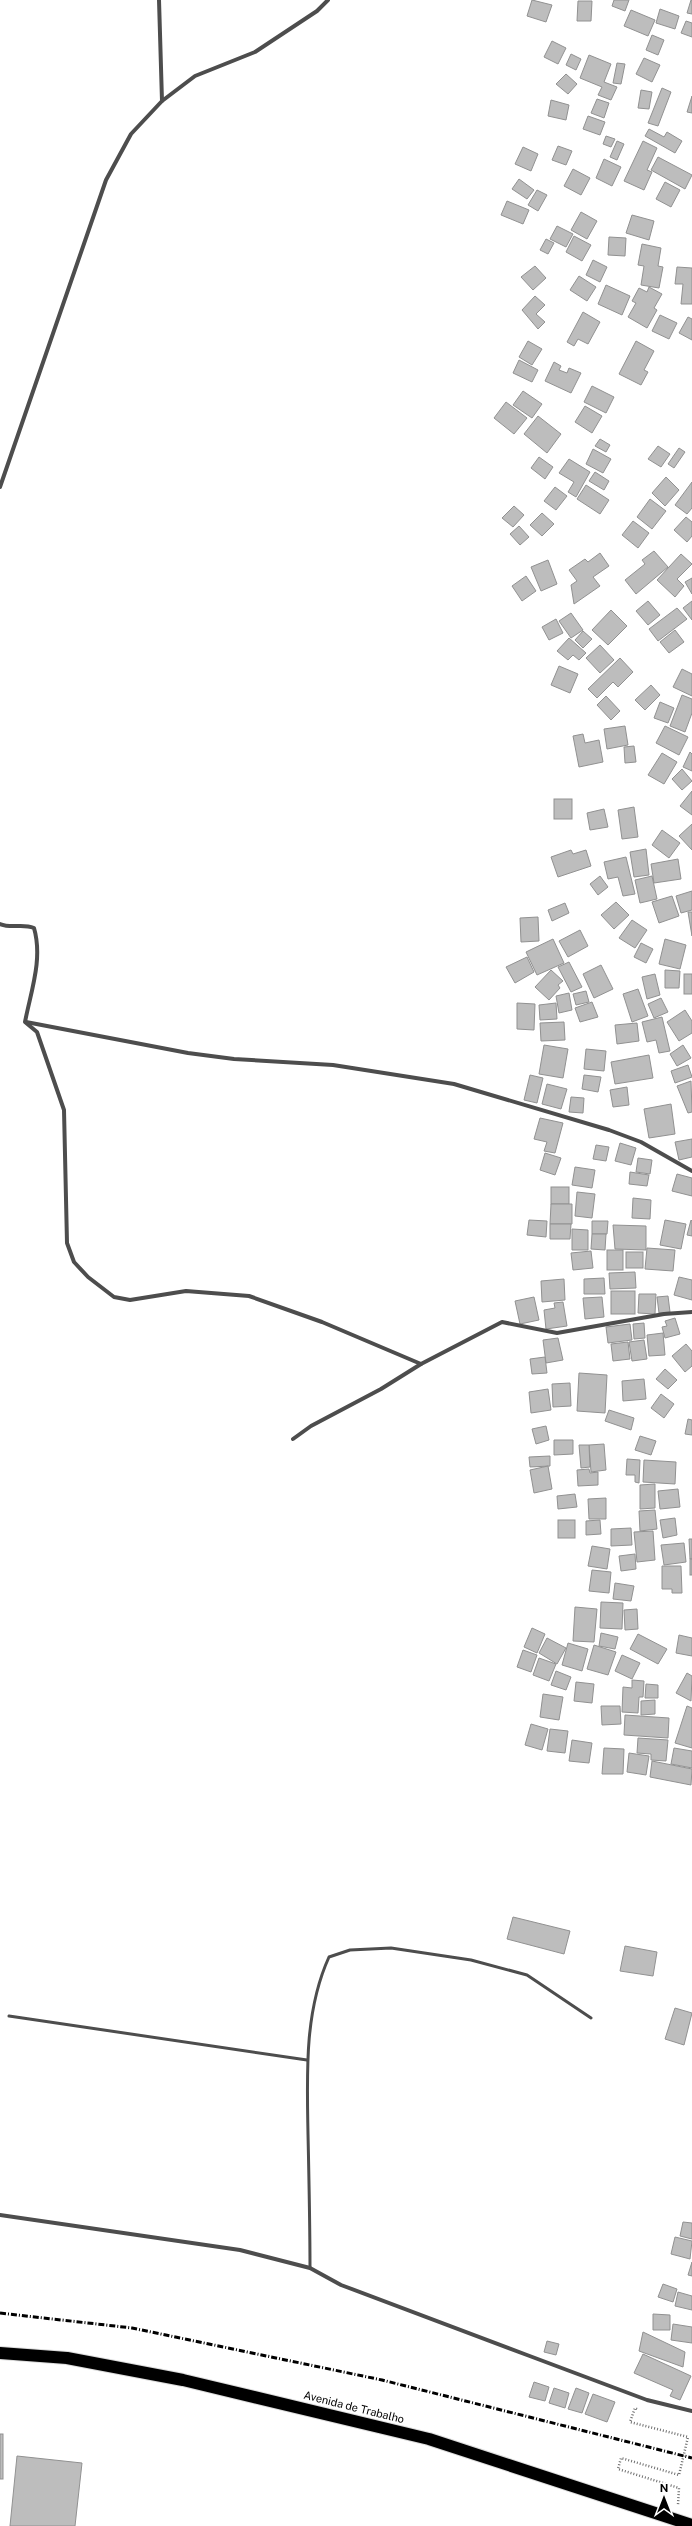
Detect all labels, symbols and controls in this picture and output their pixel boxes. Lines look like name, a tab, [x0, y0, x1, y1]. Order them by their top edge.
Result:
street label: Avenida de Trabalho	[302, 2389, 406, 2425]
north arrow	[644, 2478, 684, 2518]
text: N	[660, 2482, 668, 2494]

